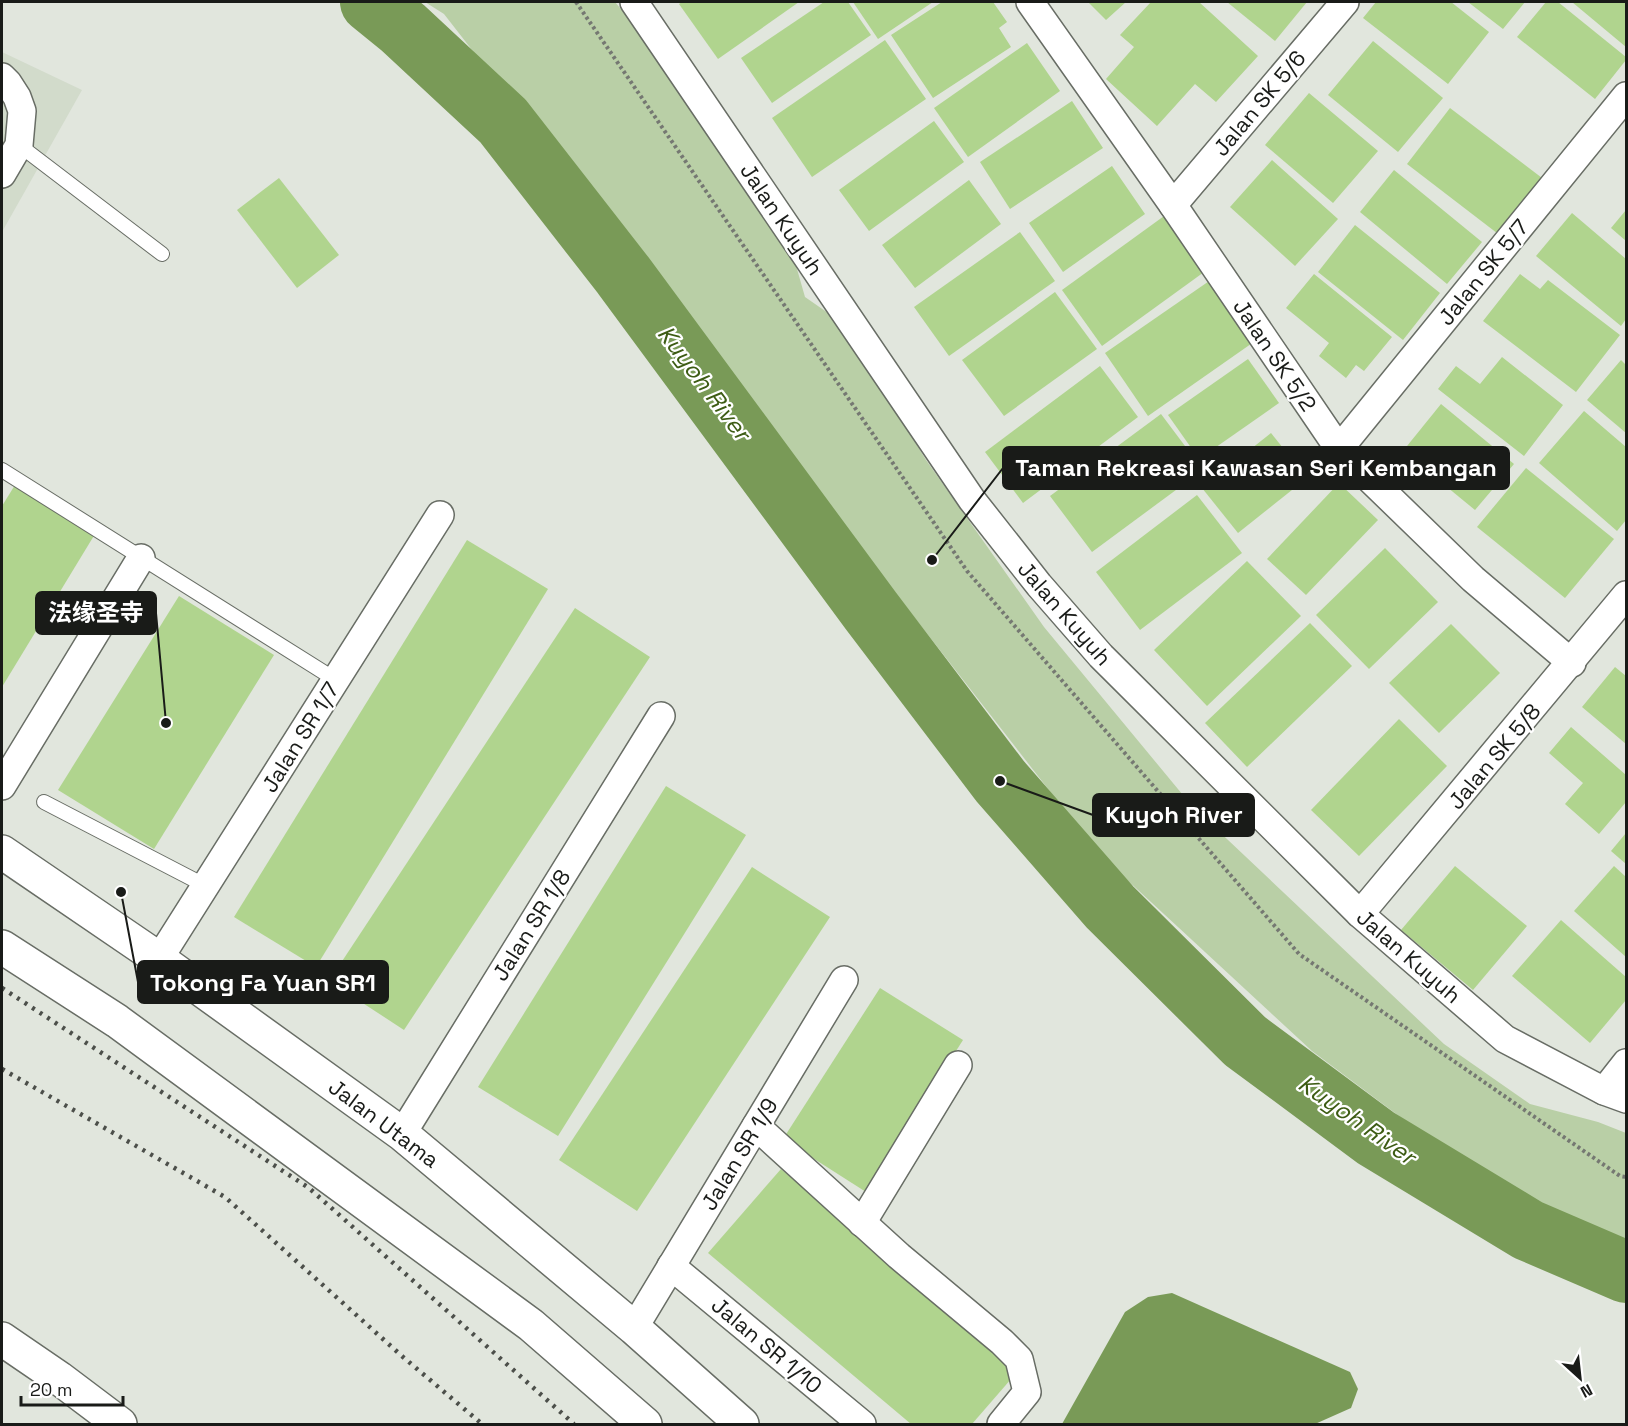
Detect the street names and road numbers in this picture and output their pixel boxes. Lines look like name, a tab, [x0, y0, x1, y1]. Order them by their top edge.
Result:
street label: Jalan SK 5/6	[1207, 44, 1311, 162]
street label: Jalan Kuyuh	[734, 158, 830, 280]
street label: Jalan SK 5/7	[1432, 213, 1534, 331]
street label: Jalan SK 5/2	[1227, 294, 1323, 416]
street label: Jalan Kuyuh	[1012, 555, 1118, 671]
street label: Jalan SR 1/7	[255, 677, 345, 797]
street label: Jalan SK 5/8	[1442, 697, 1546, 815]
street label: Jalan SR 1/8	[486, 864, 576, 986]
street label: Jalan Kuyuh	[1351, 903, 1467, 1009]
street label: Jalan Utama	[323, 1072, 445, 1174]
street label: Jalan SR 1/9	[695, 1093, 783, 1215]
street label: Jalan SR 1/10	[706, 1291, 828, 1399]

